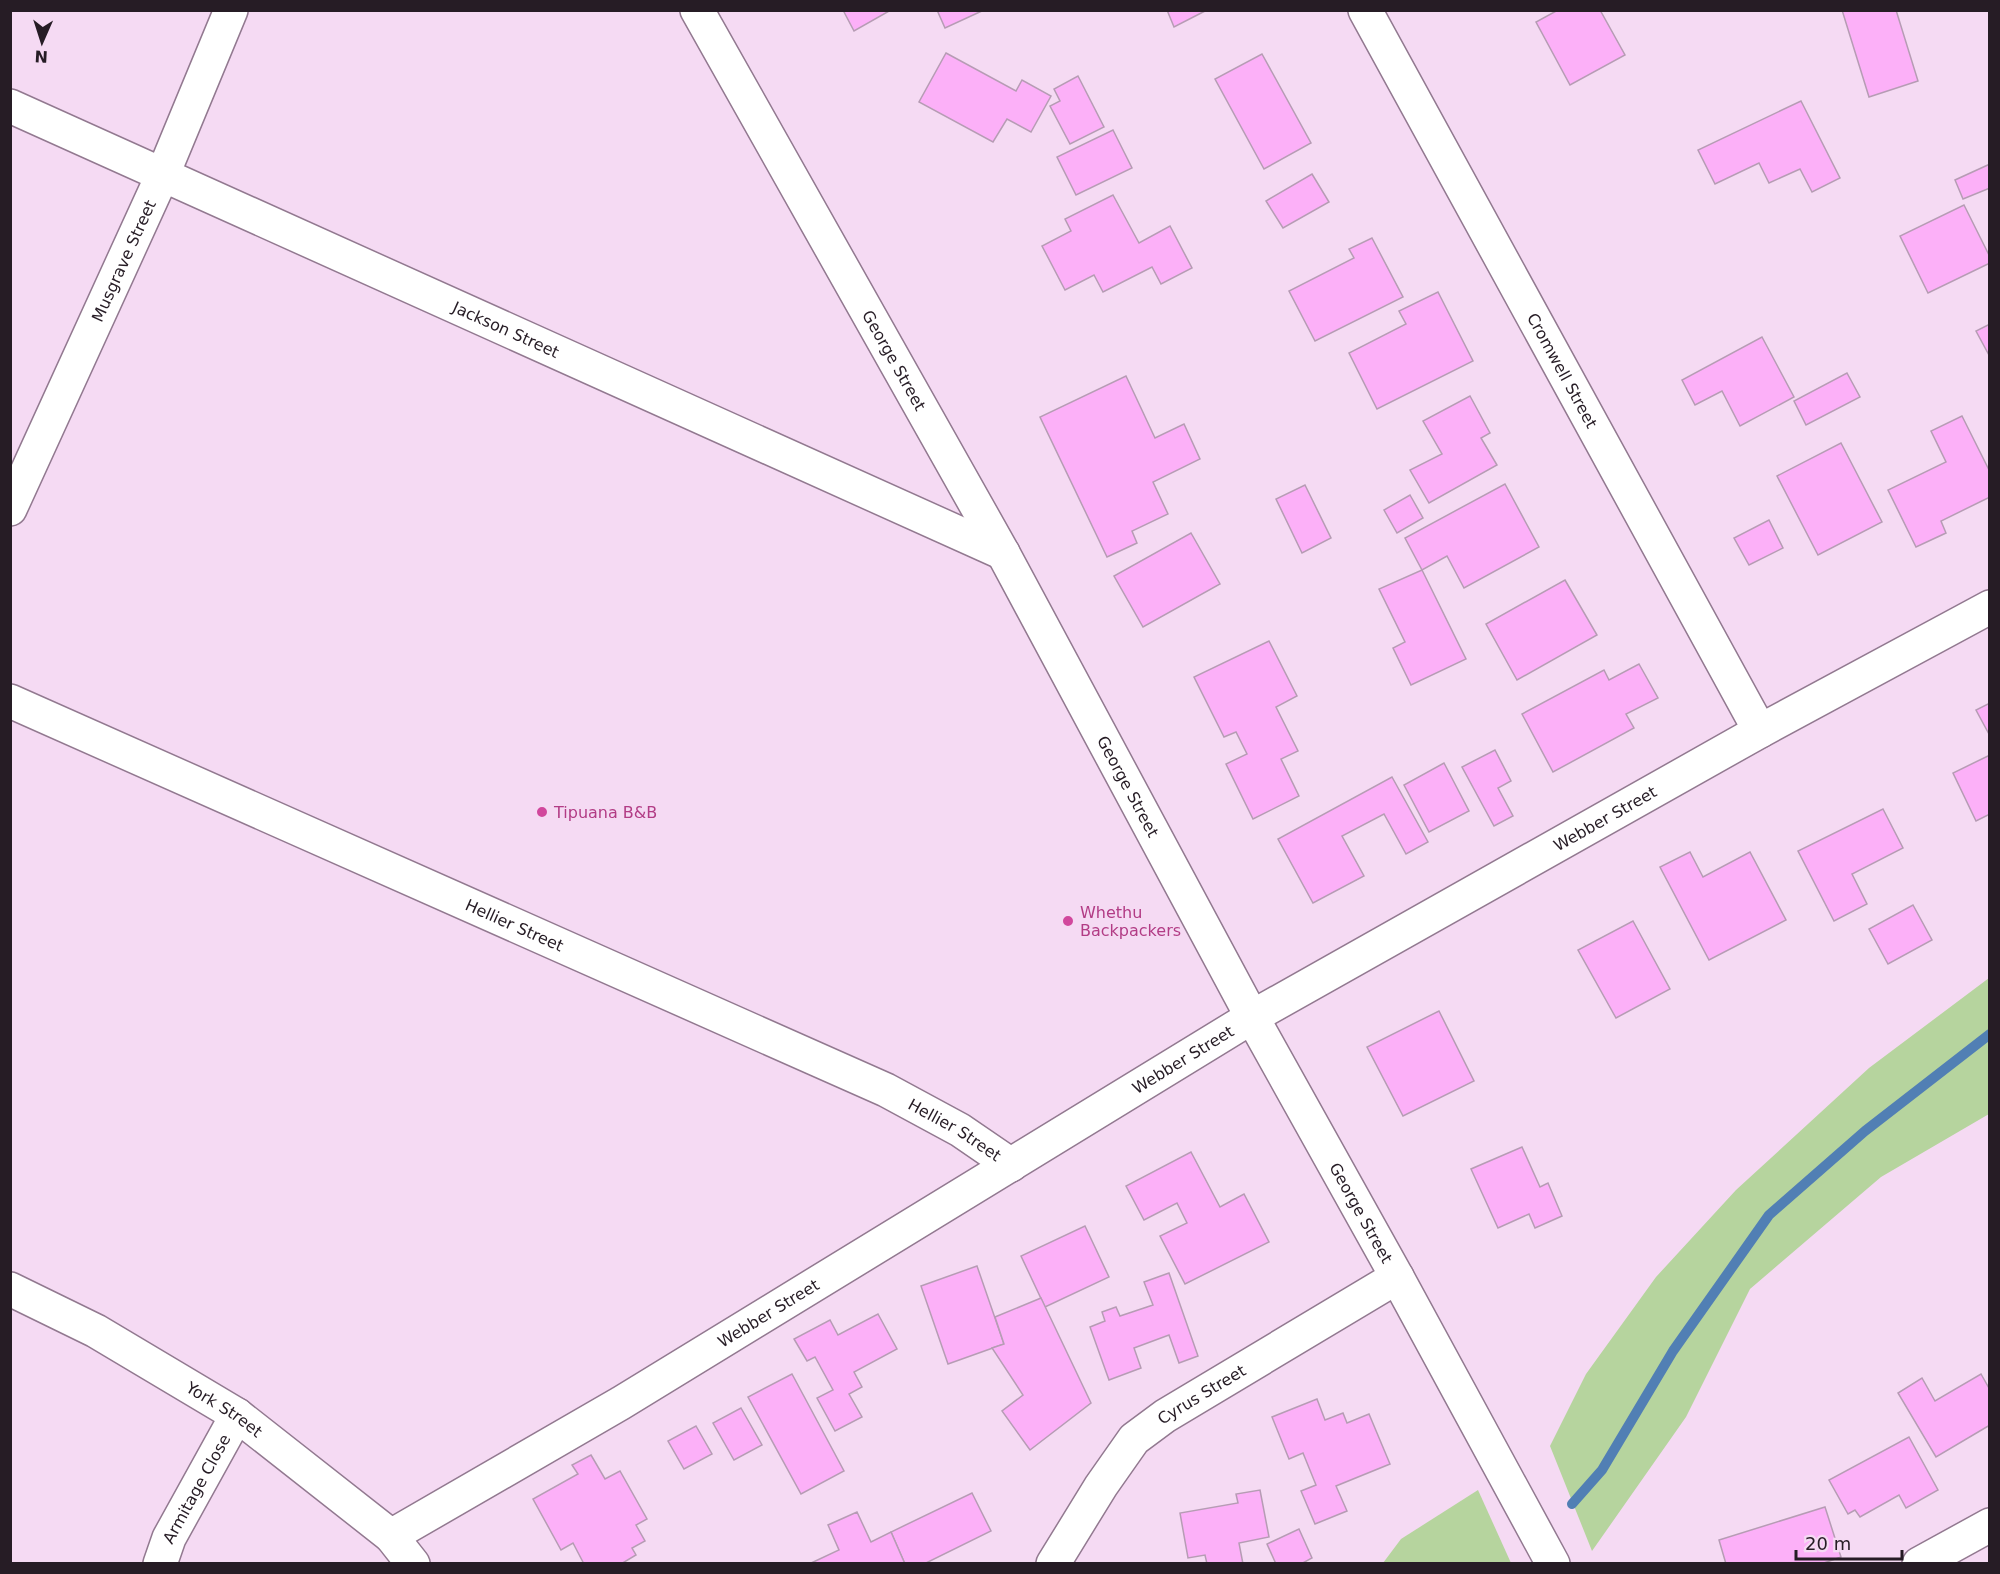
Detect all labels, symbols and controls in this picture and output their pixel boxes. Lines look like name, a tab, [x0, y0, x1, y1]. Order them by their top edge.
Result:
north arrow	[12, 12, 72, 72]
text: N	[34, 47, 48, 66]
street label: Musgrave Street	[88, 197, 160, 325]
street label: Jackson Street	[449, 297, 562, 362]
street label: George Street	[858, 307, 930, 414]
street label: Cromwell Street	[1523, 310, 1601, 432]
street label: George Street	[1093, 733, 1163, 840]
street label: Webber Street	[1550, 782, 1660, 855]
place label: Tipuana B&B	[553, 803, 657, 822]
marker: Tipuana B&B	[535, 805, 549, 819]
street label: Hellier Street	[462, 895, 566, 956]
place label: Whethu Backpackers	[1080, 903, 1181, 940]
marker: Whethu Backpackers	[1061, 914, 1075, 928]
street label: Webber Street	[1129, 1022, 1237, 1098]
street label: Hellier Street	[905, 1095, 1005, 1165]
street label: George Street	[1325, 1159, 1396, 1267]
street label: Webber Street	[714, 1275, 823, 1352]
street label: Cyrus Street	[1154, 1361, 1249, 1428]
street label: York Street	[182, 1377, 266, 1441]
street label: Armitage Close	[159, 1431, 235, 1547]
scale bar	[1796, 1523, 1902, 1561]
text: 20 m	[1805, 1533, 1851, 1554]

